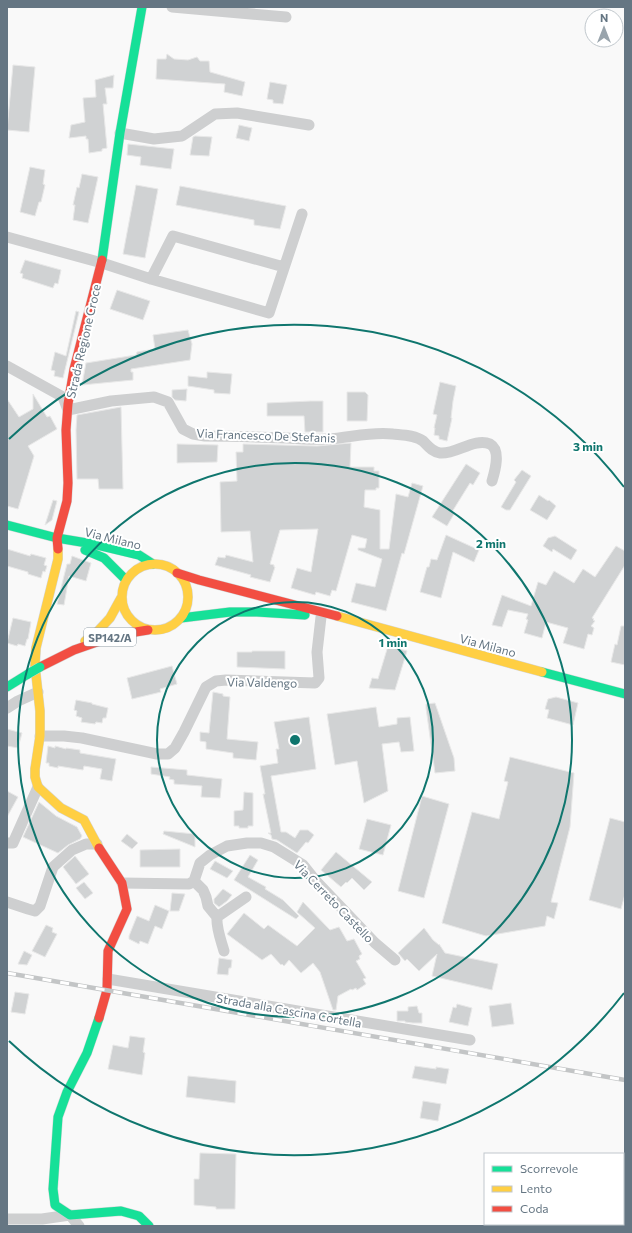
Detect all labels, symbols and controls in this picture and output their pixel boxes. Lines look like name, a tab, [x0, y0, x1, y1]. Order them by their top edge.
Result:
north arrow	[584, 8, 624, 48]
text: N	[600, 11, 608, 24]
street label: Strada Regione Croce	[63, 283, 103, 399]
street label: Via Francesco De Stefanis	[196, 426, 336, 444]
text: 3 min	[573, 439, 603, 453]
street label: Via Milano	[83, 524, 143, 552]
text: 2 min	[476, 536, 506, 550]
road number: SP142/A	[84, 628, 136, 646]
street label: Via Milano	[458, 631, 518, 659]
text: 1 min	[379, 635, 407, 649]
street label: Via Valdengo	[227, 674, 297, 690]
centre of rings	[288, 733, 302, 747]
street label: Via Cerreto Castello	[291, 857, 377, 945]
street label: Strada alla Cascina Cortella	[215, 990, 363, 1030]
legend	[484, 1153, 624, 1225]
text: Scorrevole	[520, 1161, 578, 1175]
text: Lento	[520, 1181, 552, 1195]
text: Coda	[520, 1201, 549, 1215]

